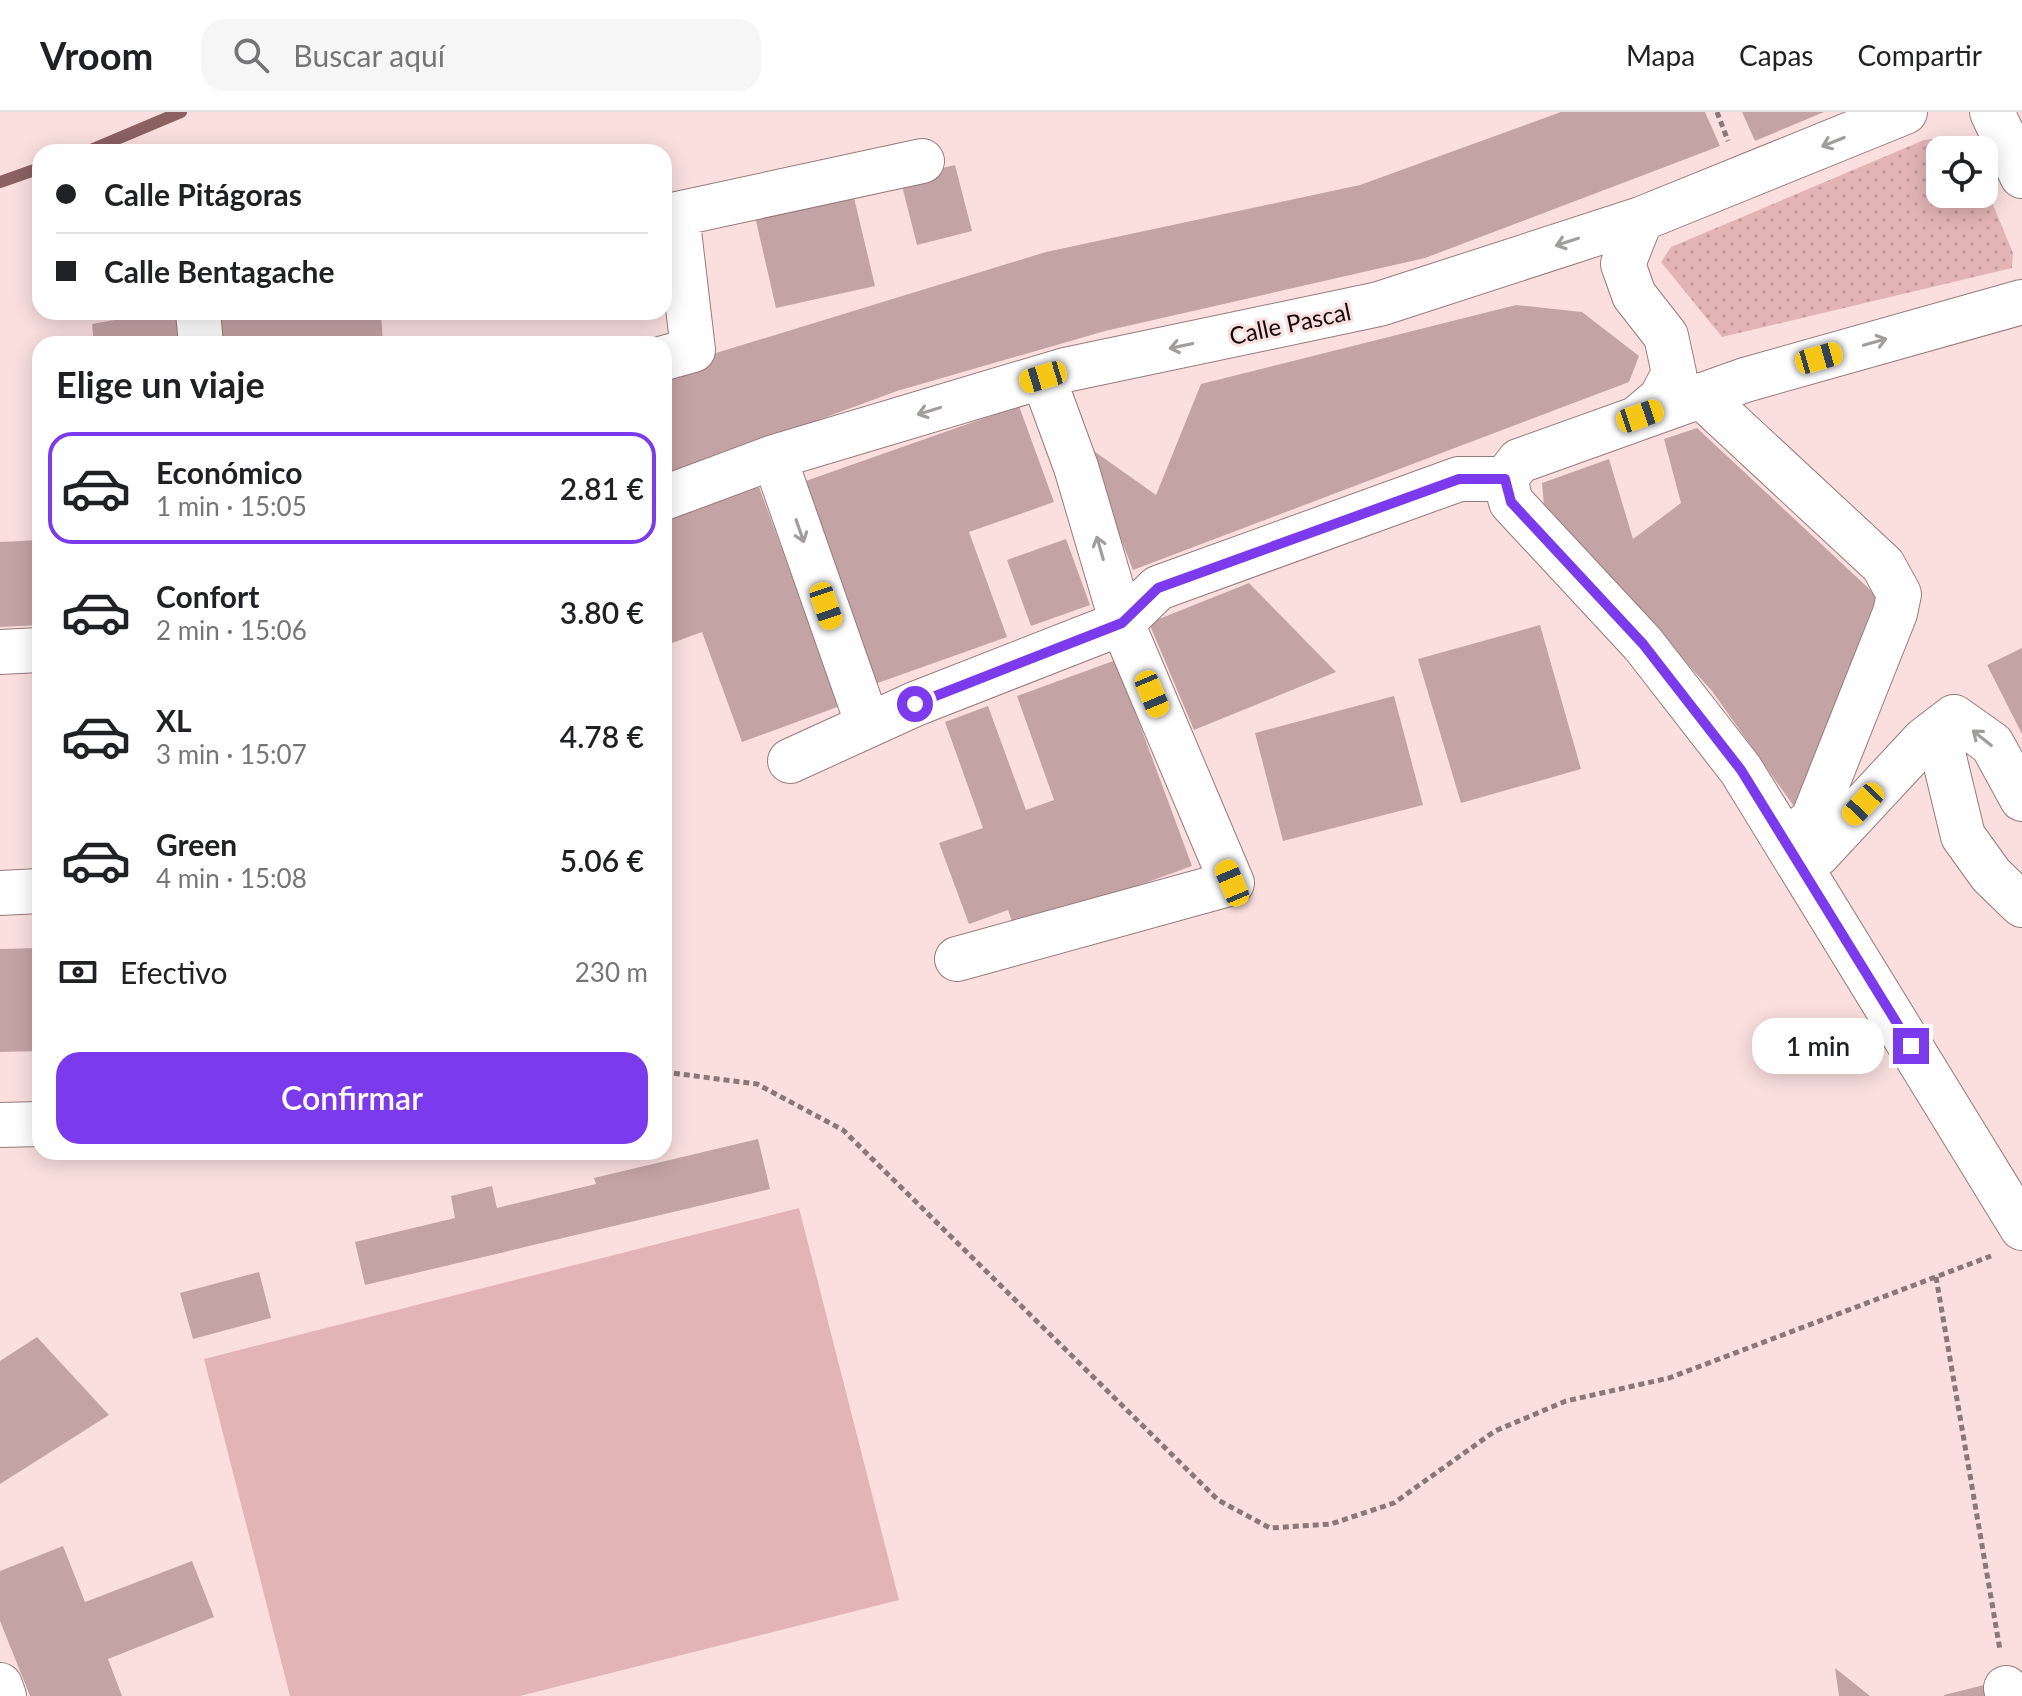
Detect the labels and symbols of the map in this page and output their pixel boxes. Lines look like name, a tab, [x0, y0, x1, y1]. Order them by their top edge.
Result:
one-way arrow	[1821, 135, 1846, 150]
one-way arrow	[1554, 236, 1579, 251]
street label: Calle Pascal	[1227, 296, 1353, 350]
one-way arrow	[1861, 333, 1887, 348]
one-way arrow	[1169, 339, 1194, 354]
car	[1793, 340, 1845, 376]
car	[1017, 359, 1069, 395]
car	[1613, 397, 1667, 435]
one-way arrow	[917, 404, 943, 419]
one-way arrow	[794, 518, 808, 543]
one-way arrow	[1092, 536, 1106, 561]
car	[807, 579, 845, 633]
car	[1132, 667, 1172, 721]
route start	[897, 686, 933, 722]
one-way arrow	[1972, 729, 1993, 747]
car	[1838, 778, 1888, 830]
car	[1212, 856, 1252, 910]
callout: 1 min	[1751, 1018, 1883, 1074]
route end	[1893, 1028, 1929, 1064]

